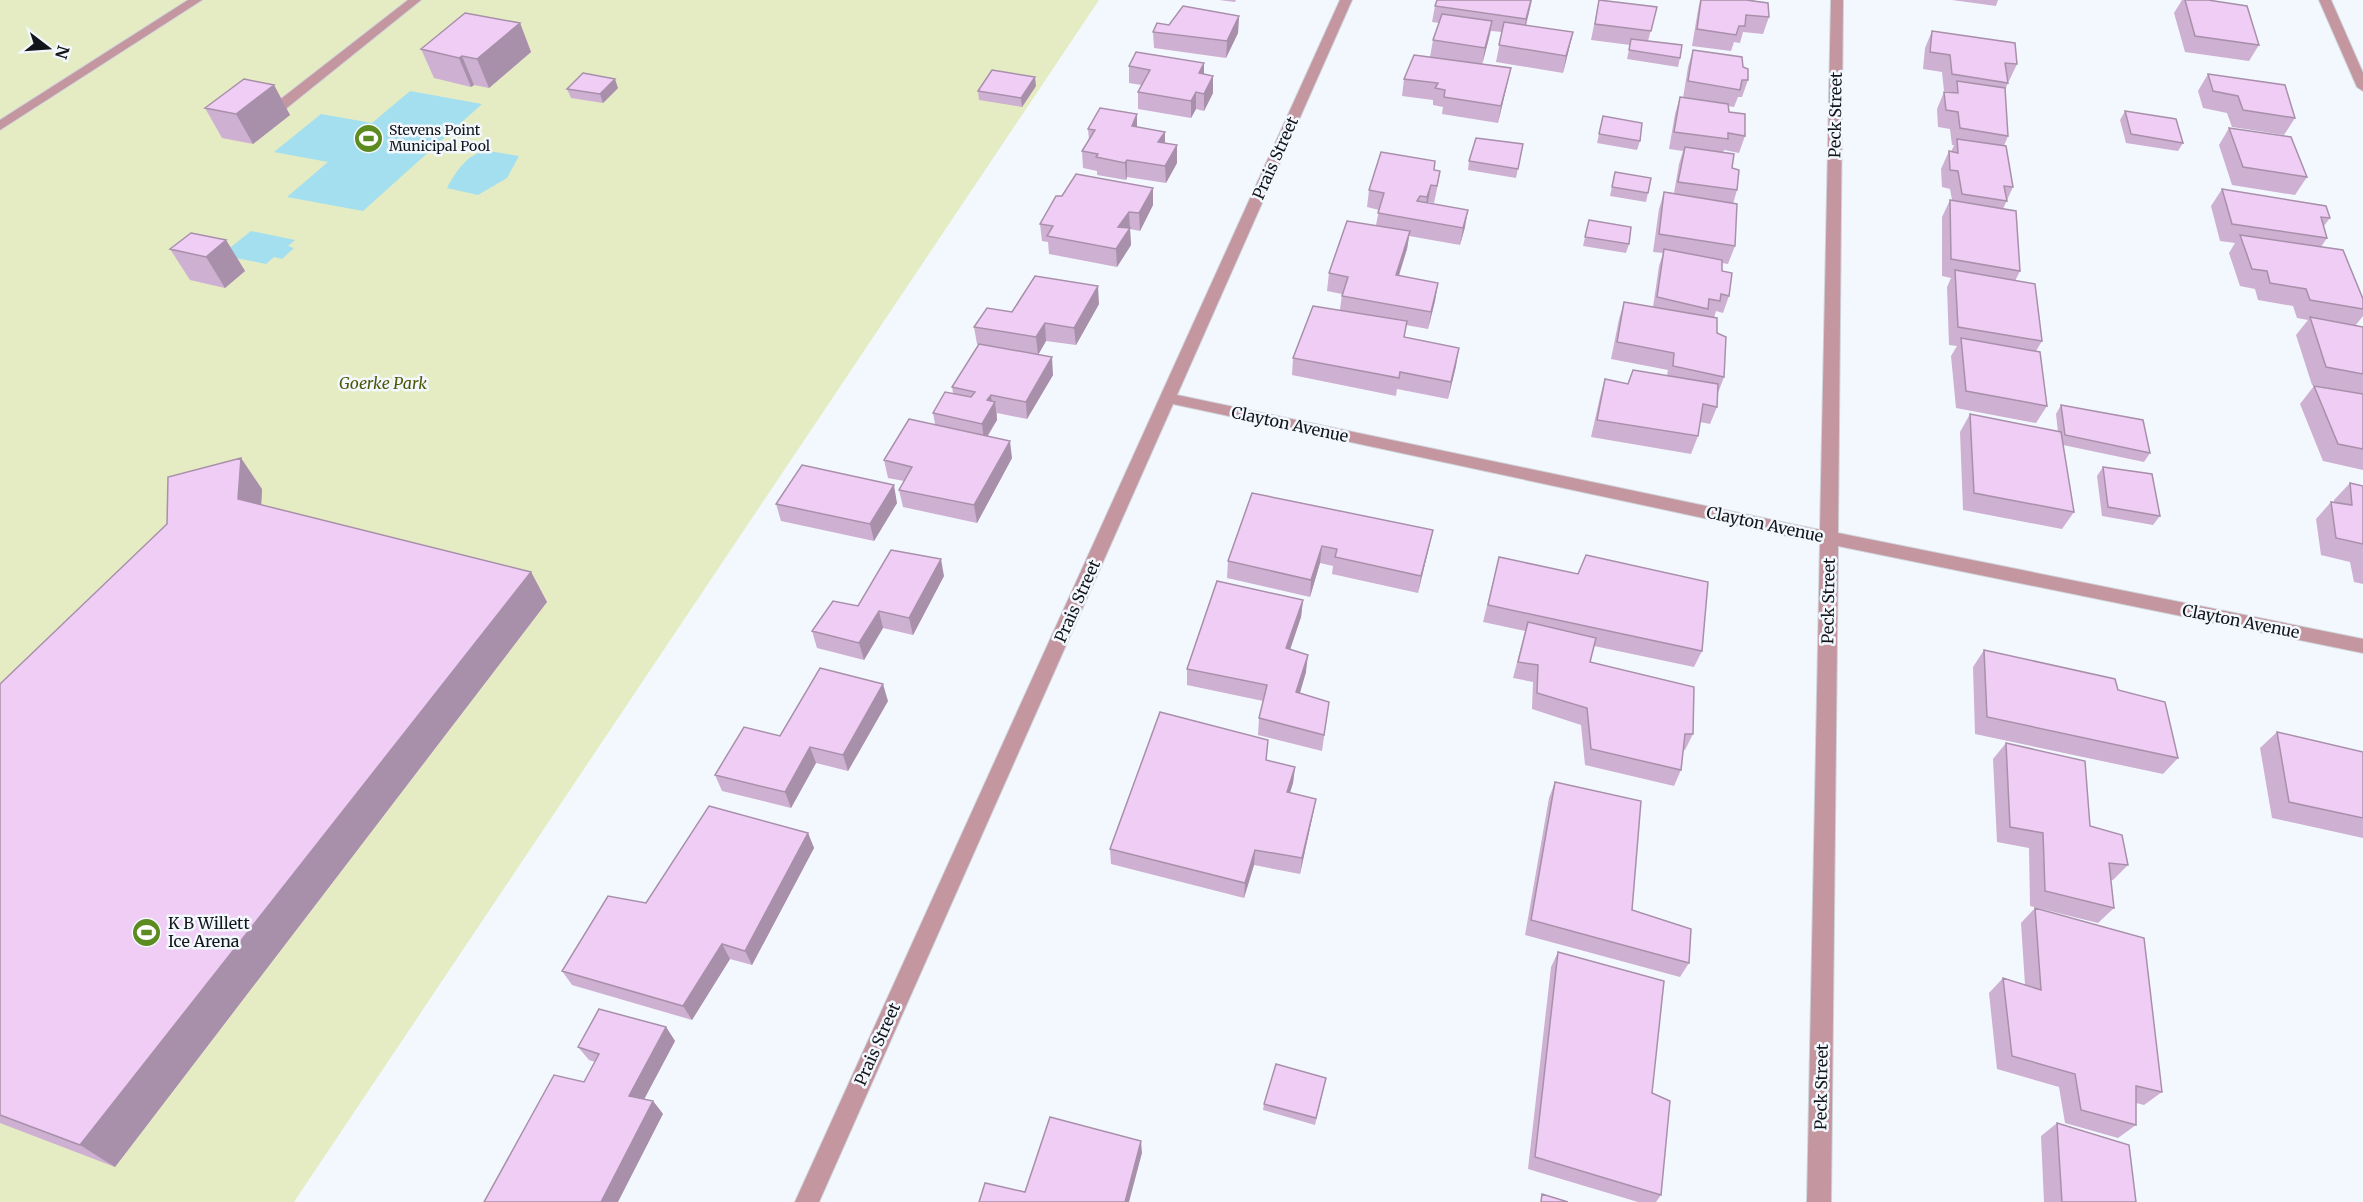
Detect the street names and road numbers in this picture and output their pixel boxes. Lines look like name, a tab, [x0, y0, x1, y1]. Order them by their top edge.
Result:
street label: Peck Street	[1824, 71, 1846, 158]
street label: Prais Street	[1248, 113, 1302, 202]
street label: Clayton Avenue	[1230, 402, 1350, 446]
street label: Clayton Avenue	[1705, 502, 1825, 546]
street label: Prais Street	[1050, 556, 1104, 645]
street label: Peck Street	[1817, 557, 1839, 644]
street label: Clayton Avenue	[2181, 600, 2301, 642]
street label: Prais Street	[850, 999, 904, 1088]
street label: Peck Street	[1810, 1043, 1832, 1130]

